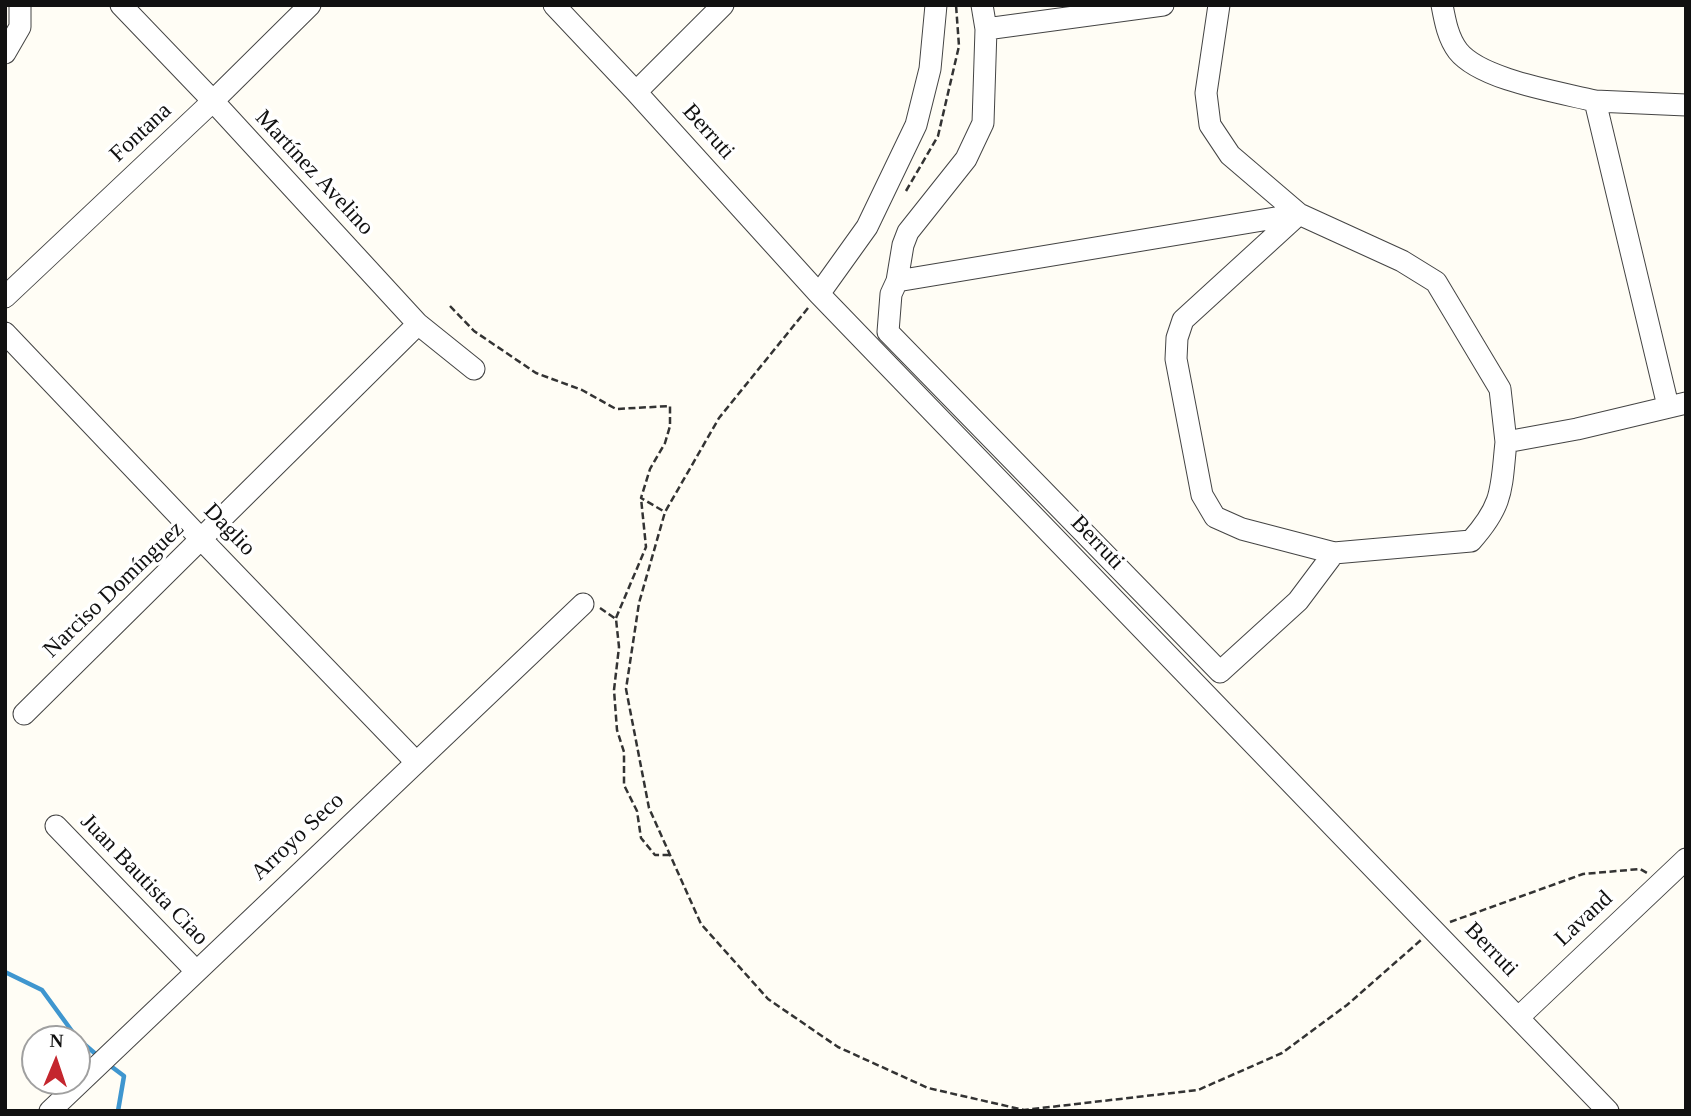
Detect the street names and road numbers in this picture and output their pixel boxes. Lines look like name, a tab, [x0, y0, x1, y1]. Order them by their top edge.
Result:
street label: Fontana	[104, 98, 178, 168]
street label: Berruti	[676, 99, 740, 165]
street label: Martínez Avelino	[249, 105, 379, 241]
street label: Daglio	[197, 498, 261, 562]
street label: Berruti	[1064, 510, 1130, 576]
street label: Narciso Domínguez	[38, 516, 190, 664]
street label: Arroyo Seco	[246, 787, 350, 887]
street label: Juan Bautista Ciao	[74, 808, 214, 952]
street label: Lavand	[1549, 885, 1619, 953]
street label: Berruti	[1458, 917, 1524, 983]

